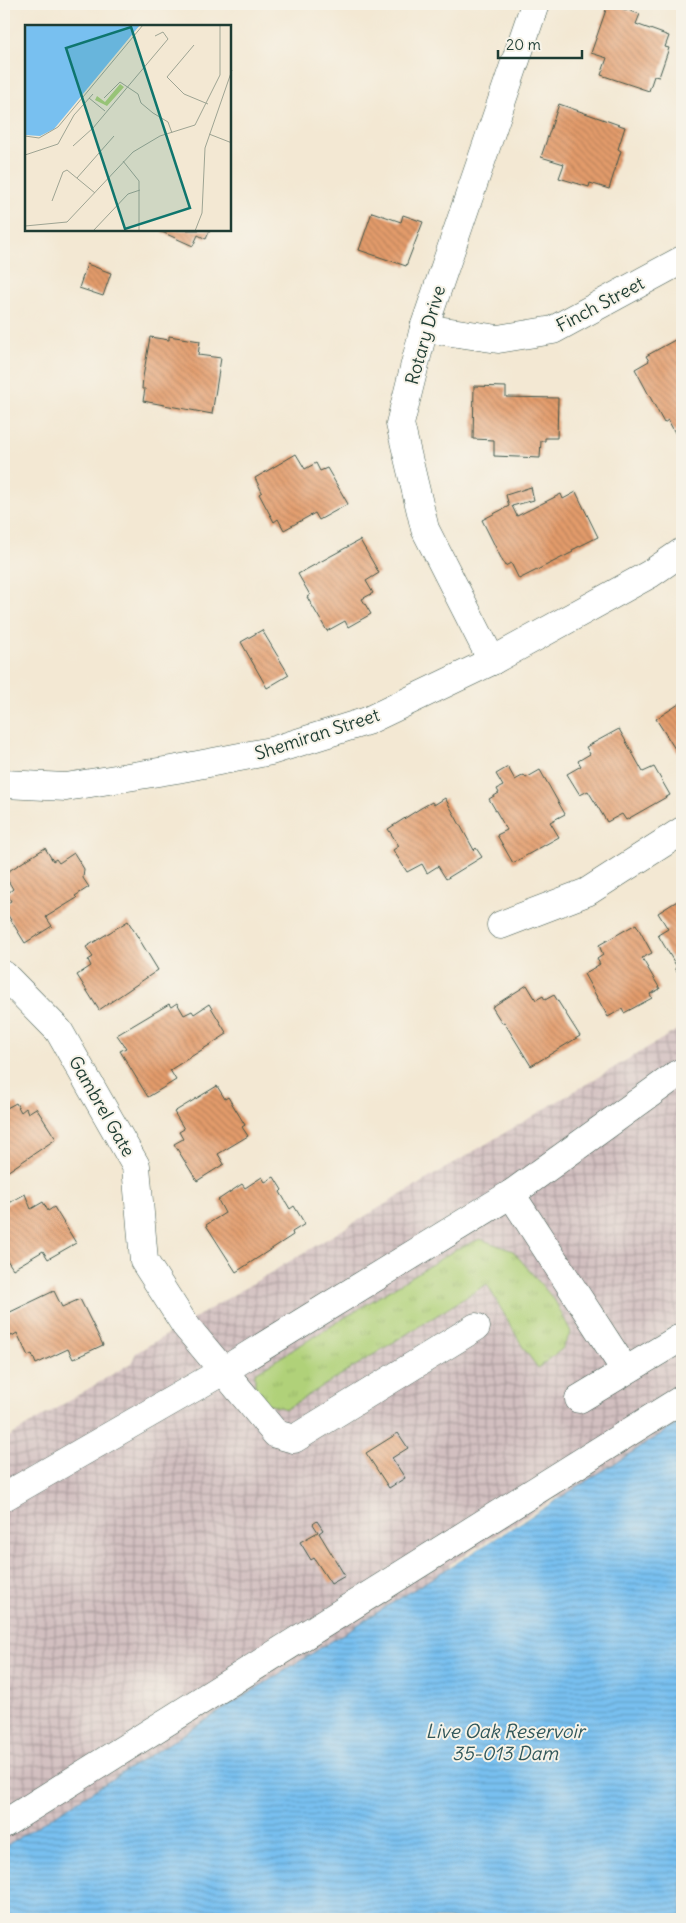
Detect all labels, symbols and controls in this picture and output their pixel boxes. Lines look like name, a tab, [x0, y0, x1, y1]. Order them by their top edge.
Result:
inset map	[25, 25, 231, 231]
scale bar	[498, 28, 582, 60]
text: 20 m	[506, 35, 541, 54]
street label: Finch Street	[552, 271, 648, 337]
street label: Rotary Drive	[400, 283, 450, 387]
street label: Shemiran Street	[252, 703, 382, 765]
street label: Gambrel Gate	[64, 1051, 140, 1161]
water label: Live Oak Reservoir 35-013 Dam	[426, 1719, 587, 1765]

